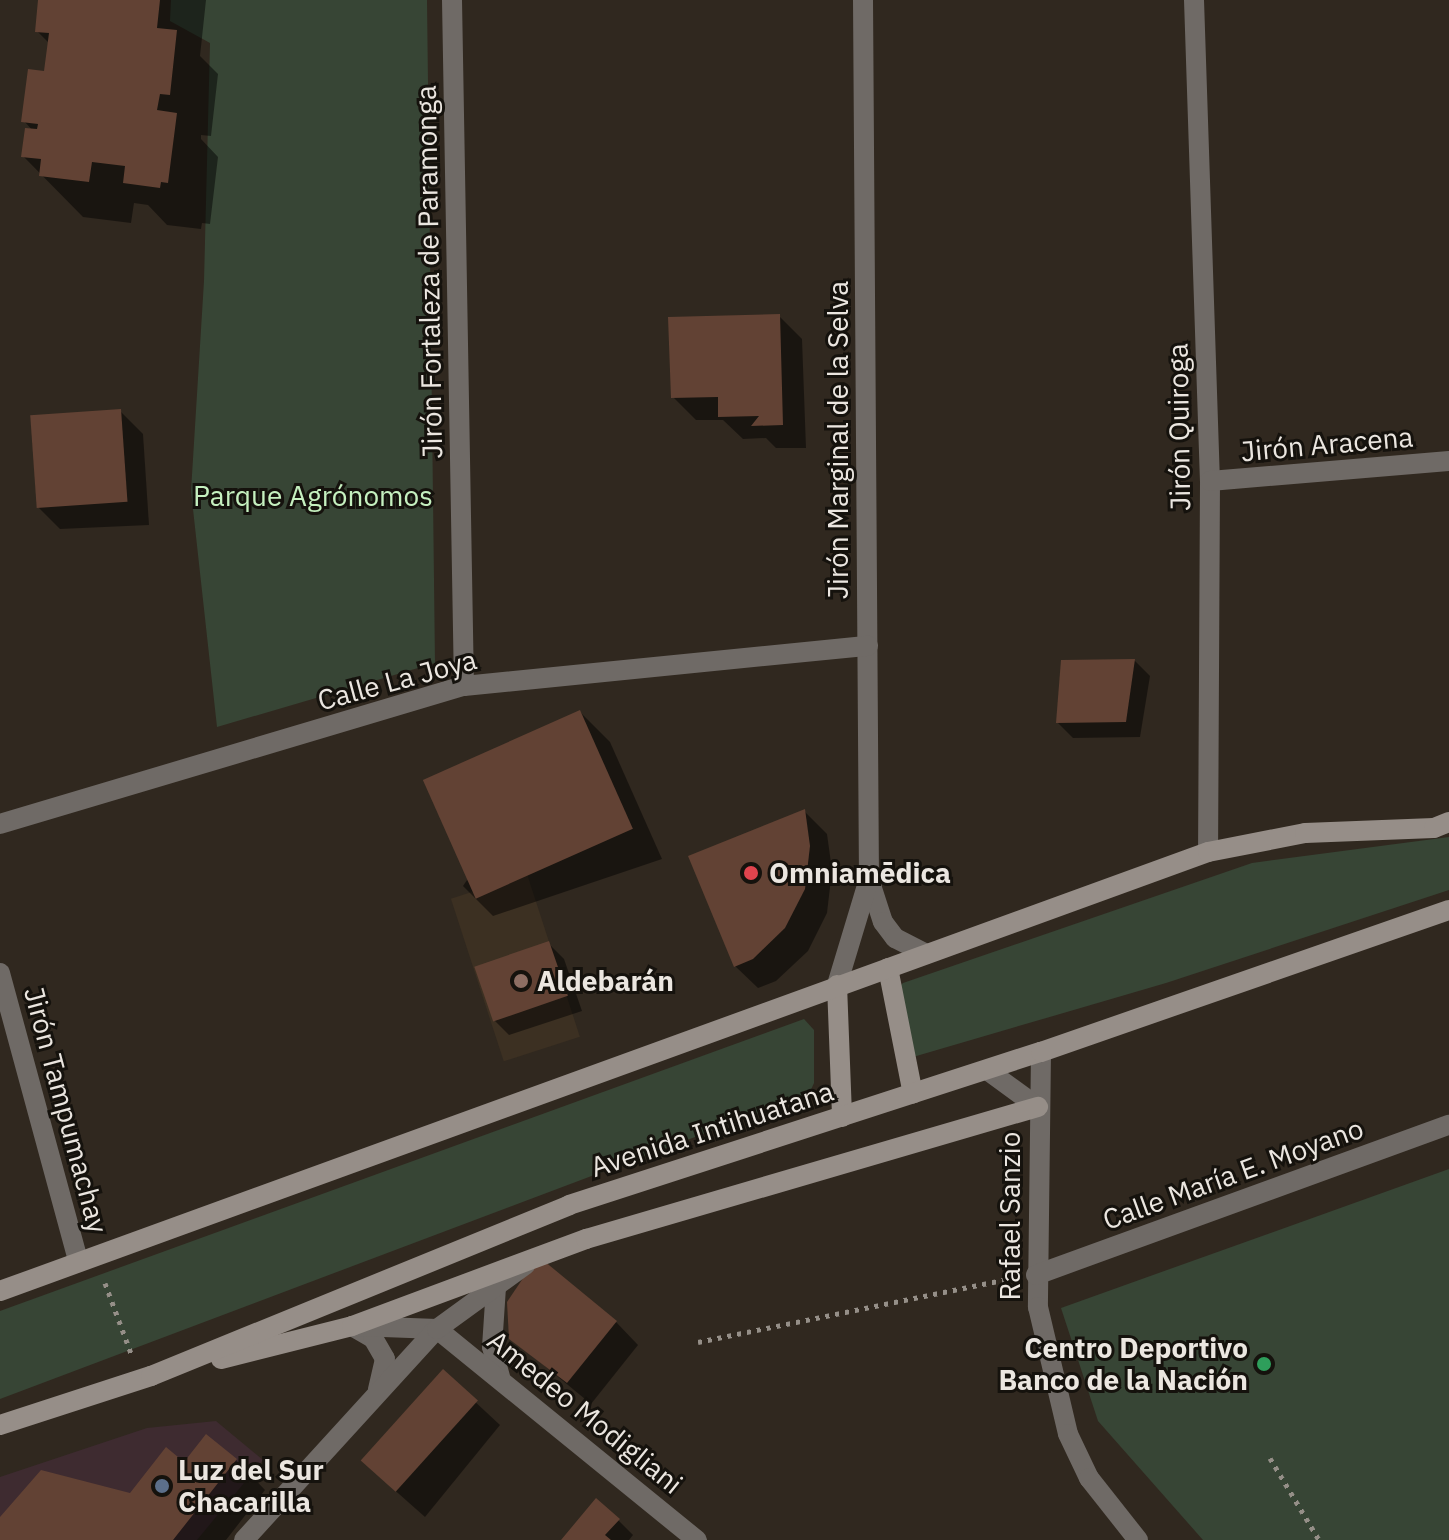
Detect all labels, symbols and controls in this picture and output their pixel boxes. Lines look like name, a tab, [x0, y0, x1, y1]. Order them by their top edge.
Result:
street label: Jirón Fortaleza de Paramonga	[409, 85, 449, 459]
street label: Jirón Marginal de la Selva	[821, 281, 855, 599]
street label: Jirón Quiroga	[1161, 343, 1197, 511]
street label: Jirón Aracena	[1239, 420, 1415, 468]
park label: Parque Agrónomos	[193, 479, 433, 513]
street label: Calle La Joya	[314, 643, 480, 717]
place label: Omniamēdica	[769, 856, 951, 890]
marker: Omniamēdica	[740, 862, 762, 884]
place label: Aldebarán	[537, 964, 674, 998]
marker: Aldebarán	[512, 972, 530, 990]
street label: Jirón Tampumachay	[17, 983, 115, 1237]
street label: Avenida Intihuatana	[586, 1074, 838, 1184]
street label: Calle María E. Moyano	[1098, 1111, 1368, 1237]
street label: Rafael Sanzio	[993, 1131, 1027, 1301]
street label: Amedeo Modigliani	[481, 1323, 689, 1501]
place label: Centro Deportivo Banco de la Nación	[998, 1331, 1248, 1397]
marker: Centro Deportivo Banco de la Nación	[1255, 1355, 1273, 1373]
place label: Luz del Sur Chacarilla	[178, 1453, 324, 1519]
marker: Luz del Sur Chacarilla	[153, 1477, 171, 1495]

